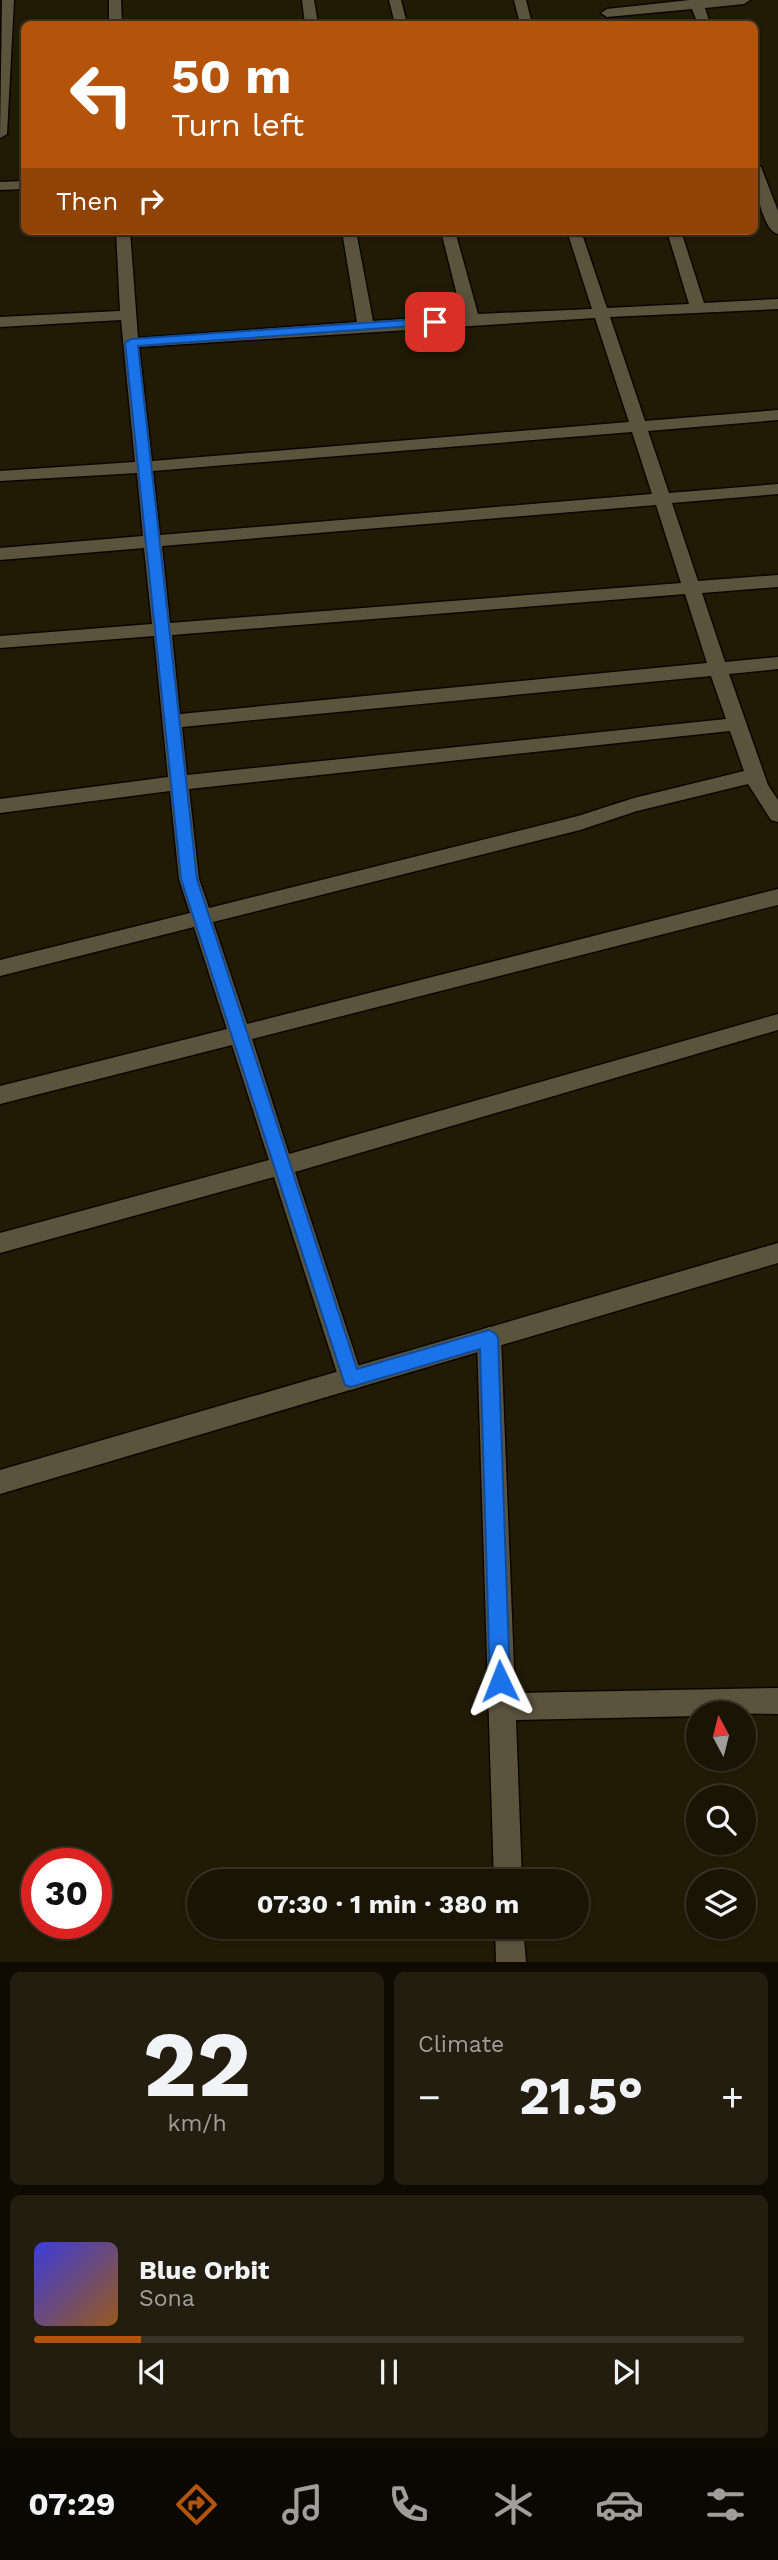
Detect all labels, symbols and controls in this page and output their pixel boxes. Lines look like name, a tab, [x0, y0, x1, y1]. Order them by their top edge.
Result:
text: 50 m	[171, 47, 291, 105]
icon: left	[56, 49, 147, 140]
text: Turn left	[171, 106, 304, 144]
icon: right	[132, 182, 170, 220]
text: Then	[56, 186, 118, 216]
pin	[405, 292, 465, 352]
icon: arrive	[416, 303, 454, 341]
position arrow	[463, 1644, 537, 1718]
north arrow	[686, 1701, 756, 1771]
map controls	[686, 1701, 756, 1939]
button: search	[686, 1785, 756, 1855]
speed limit sign: 30	[21, 1848, 112, 1939]
button: layers	[686, 1869, 756, 1939]
text: 07:30 · 1 min · 380 m	[257, 1889, 519, 1919]
text: 22	[143, 2011, 251, 2118]
text: Climate	[418, 2031, 504, 2058]
text: 21.5°	[519, 2066, 643, 2127]
text: −	[418, 2075, 441, 2119]
text: +	[721, 2075, 744, 2119]
text: km/h	[167, 2110, 227, 2137]
text: Blue Orbit	[139, 2255, 269, 2285]
text: Sona	[139, 2285, 195, 2312]
icon: previous	[133, 2353, 171, 2391]
icon: pause	[370, 2353, 408, 2391]
icon: next	[607, 2353, 645, 2391]
icon: directions	[172, 2480, 221, 2529]
icon: music	[278, 2480, 327, 2529]
icon: phone	[384, 2480, 433, 2529]
icon: climate	[489, 2480, 538, 2529]
icon: car	[595, 2480, 644, 2529]
icon: filters	[701, 2480, 750, 2529]
text: 07:29	[28, 2485, 115, 2523]

